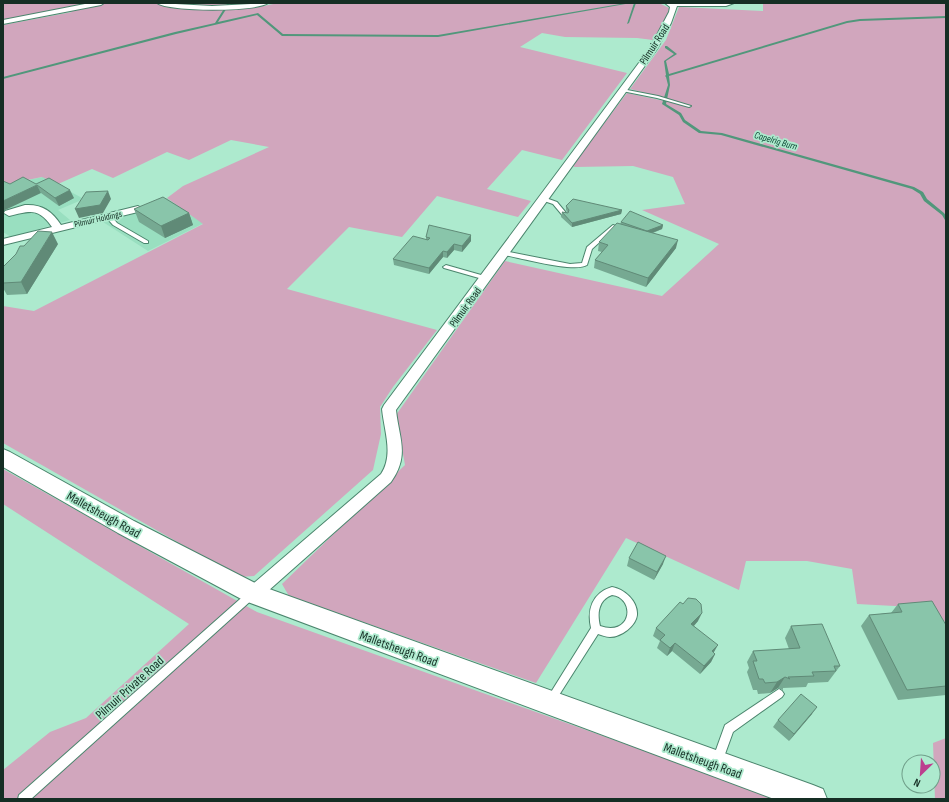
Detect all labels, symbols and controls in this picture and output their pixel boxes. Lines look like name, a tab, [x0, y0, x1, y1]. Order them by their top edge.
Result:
street label: Pilmuir Road	[637, 21, 673, 67]
water label: Capelrig Burn	[753, 129, 799, 153]
street label: Pilmuir Holdings	[73, 209, 123, 230]
street label: Pilmuir Road	[447, 285, 484, 330]
street label: Malletsheugh Road	[64, 488, 143, 542]
street label: Malletsheugh Road	[357, 627, 440, 670]
street label: Pilmuir Private Road	[92, 653, 167, 723]
street label: Malletsheugh Road	[661, 739, 744, 782]
north arrow	[901, 754, 941, 794]
text: N	[911, 775, 922, 790]

